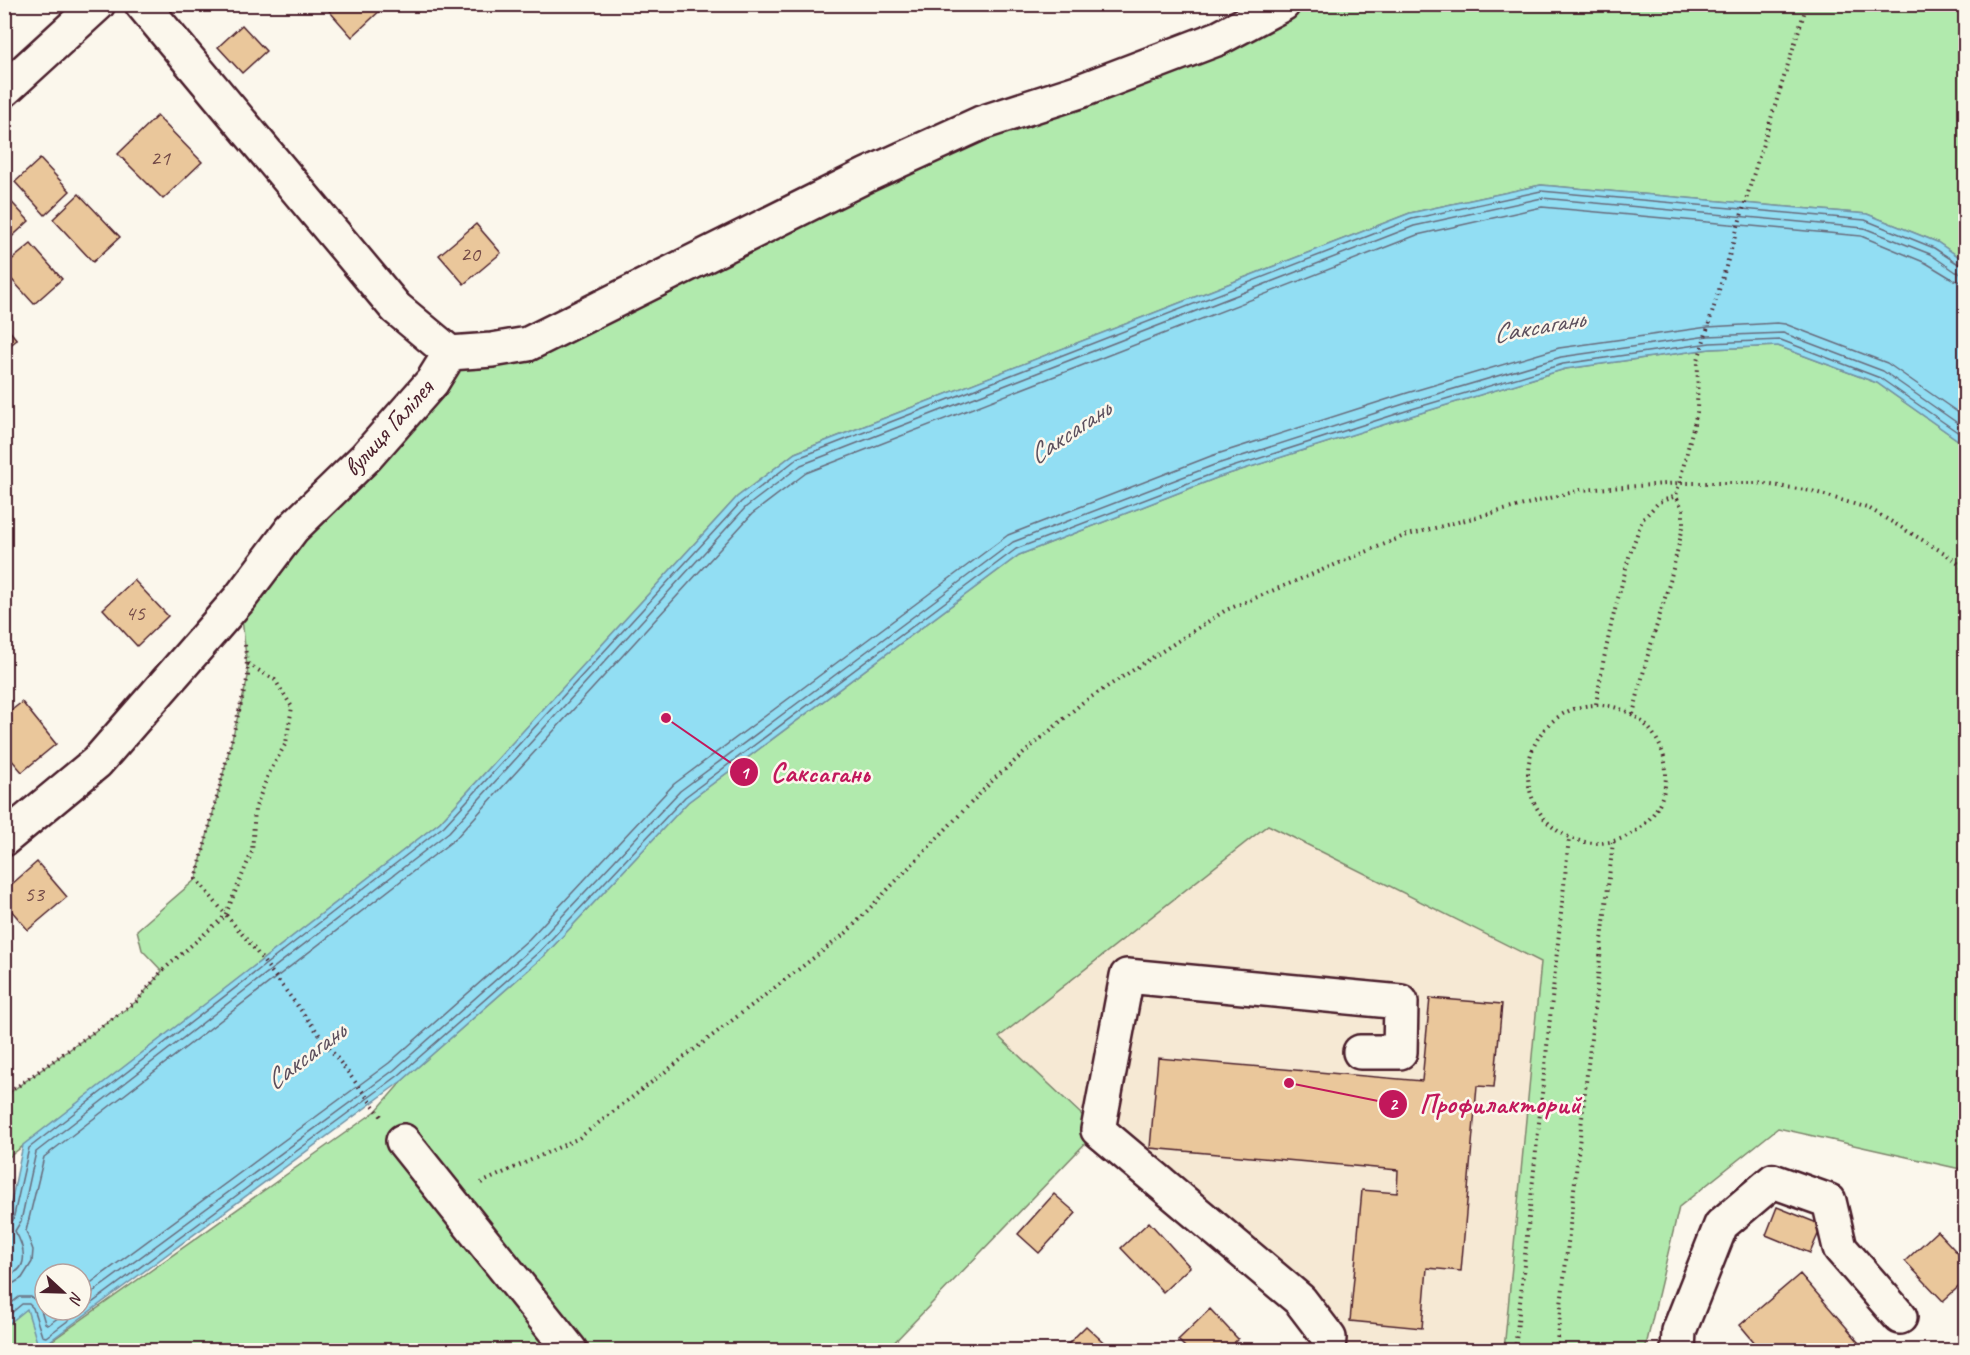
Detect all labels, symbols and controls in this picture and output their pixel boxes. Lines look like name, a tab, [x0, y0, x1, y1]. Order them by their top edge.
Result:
house number: 21	[150, 144, 171, 172]
house number: 20	[460, 240, 482, 268]
water label: Саксагань	[1490, 301, 1590, 351]
street label: вулиця Галілея	[336, 371, 442, 483]
water label: Саксагань	[1022, 390, 1120, 472]
house number: 45	[125, 599, 146, 627]
callout: Саксагань	[729, 750, 881, 795]
text: Саксагань	[771, 756, 871, 790]
text: 1	[740, 762, 750, 784]
house number: 53	[24, 880, 46, 908]
water label: Саксагань	[258, 1013, 355, 1097]
callout: Профилакторий	[1378, 1081, 1593, 1126]
text: Профилакторий	[1419, 1087, 1583, 1121]
text: 2	[1389, 1093, 1399, 1115]
north arrow	[33, 1262, 93, 1322]
text: N	[64, 1289, 87, 1308]

